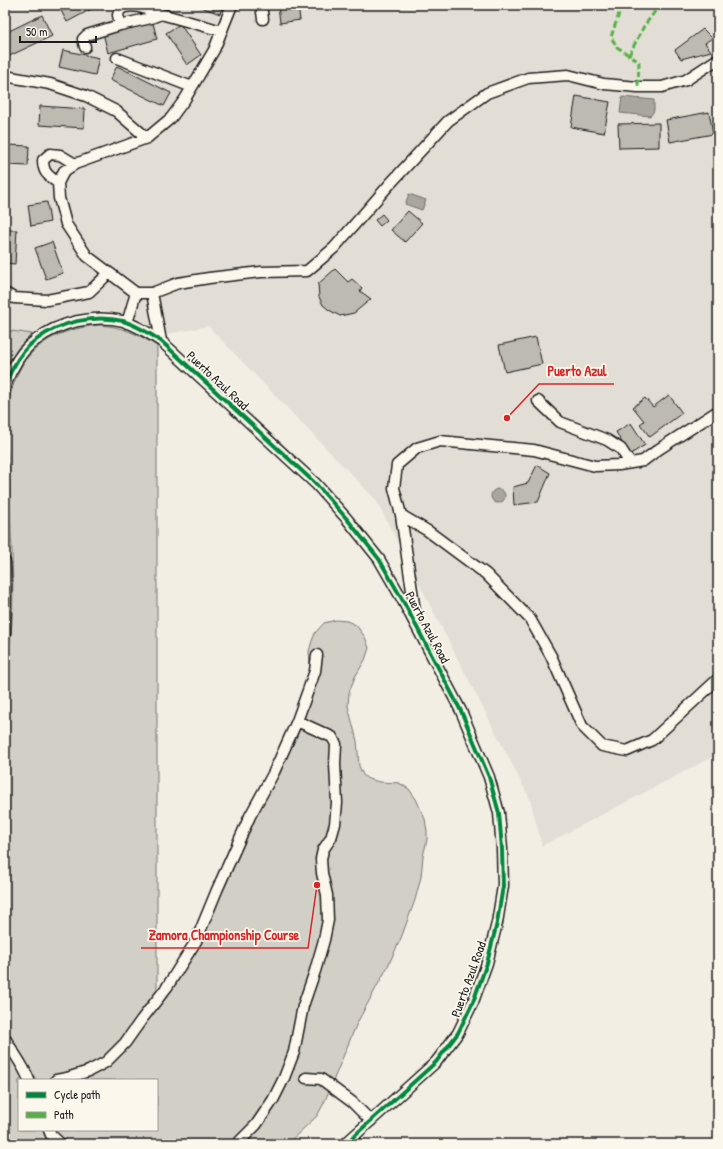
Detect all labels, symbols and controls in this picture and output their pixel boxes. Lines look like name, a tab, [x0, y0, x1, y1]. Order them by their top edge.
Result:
scale bar	[20, 18, 96, 44]
text: 50 m	[26, 23, 47, 40]
street label: Puerto Azul Road	[183, 346, 253, 414]
callout: Puerto Azul	[539, 358, 614, 384]
text: Puerto Azul	[547, 361, 607, 380]
street label: Puerto Azul Road	[401, 588, 455, 666]
callout: Zamora Championship Course	[141, 922, 308, 948]
text: Zamora Championship Course	[149, 925, 300, 946]
street label: Puerto Azul Road	[446, 939, 490, 1019]
legend	[18, 1079, 158, 1131]
text: Cycle path	[54, 1086, 100, 1103]
text: Path	[54, 1106, 74, 1123]

